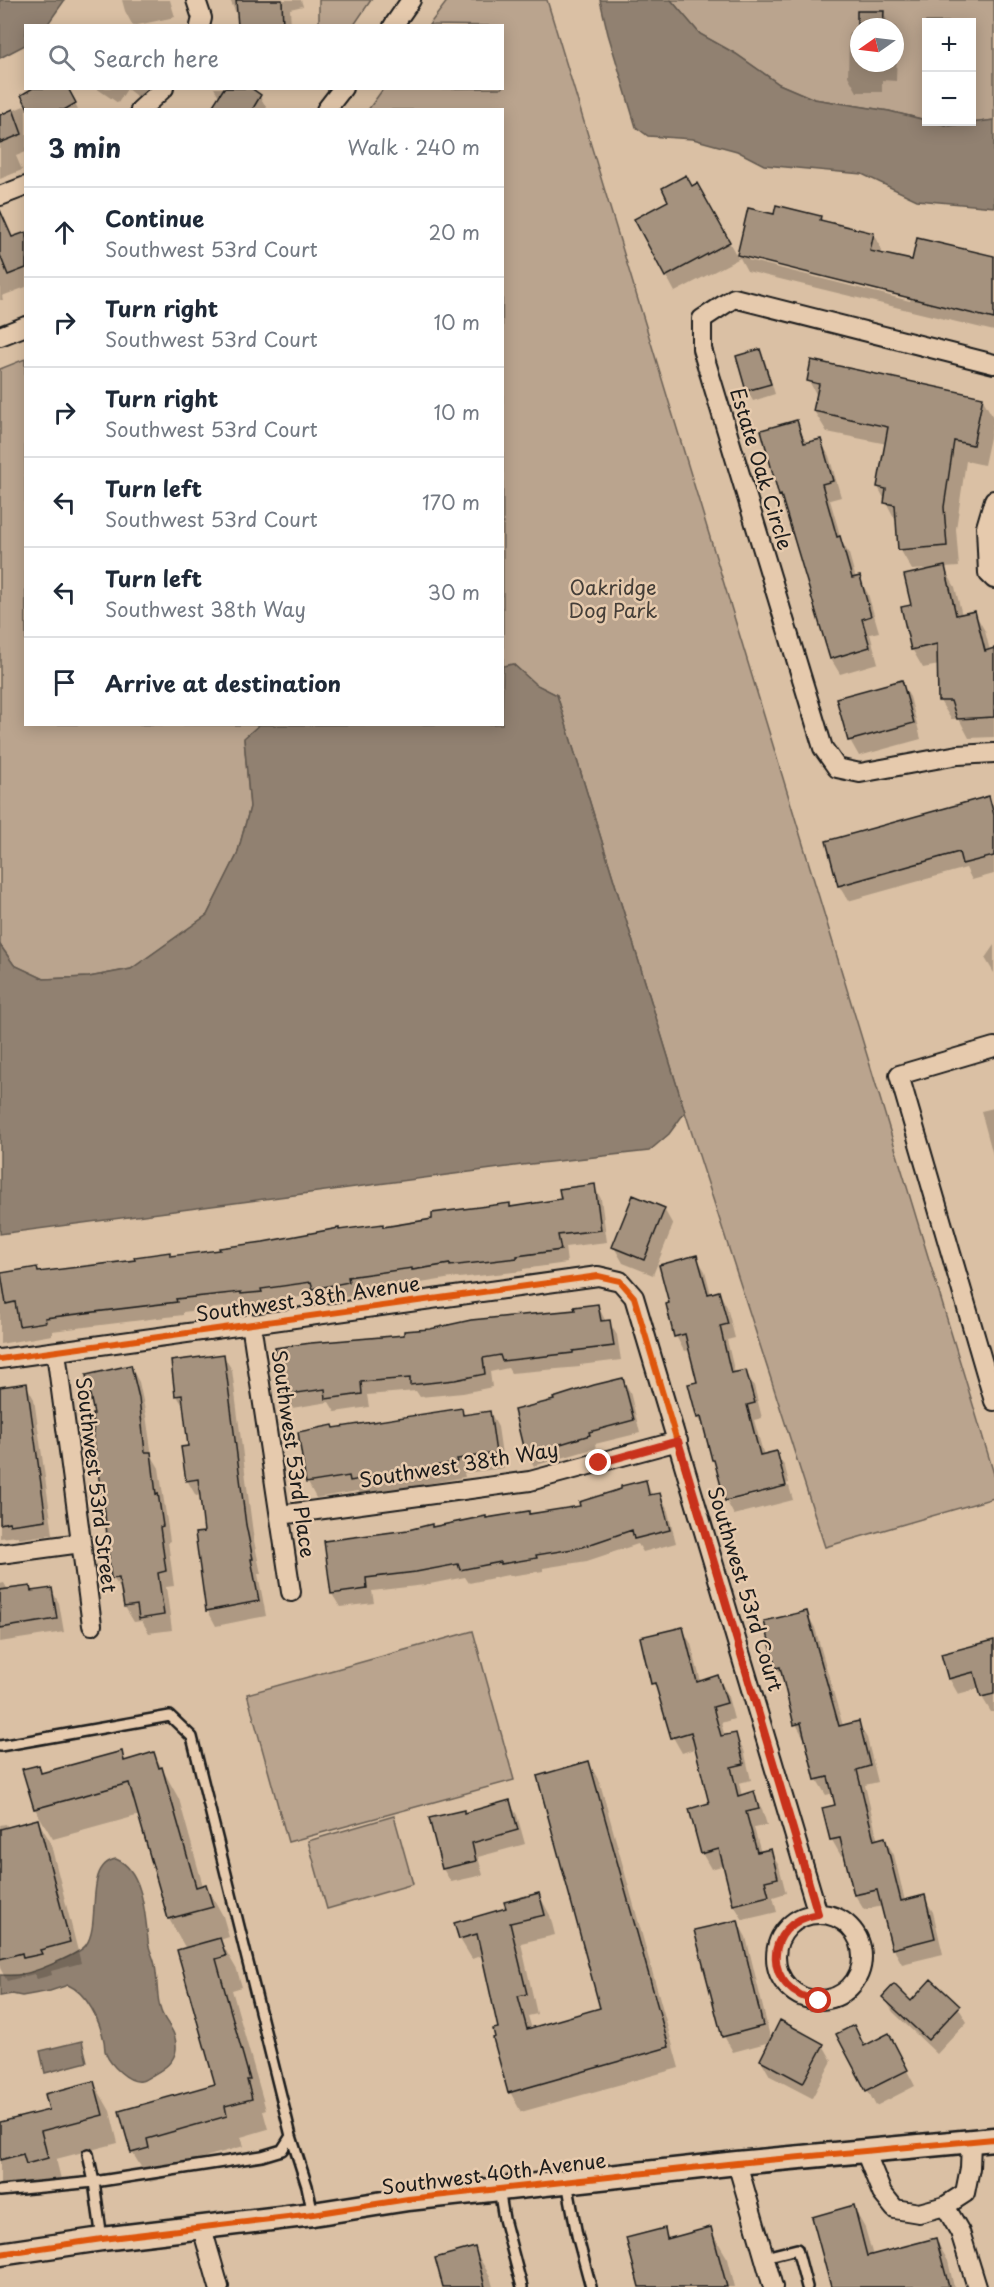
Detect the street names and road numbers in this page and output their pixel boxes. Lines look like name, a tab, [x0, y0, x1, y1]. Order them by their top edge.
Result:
street label: Estate Oak Circle	[723, 384, 801, 554]
street label: Southwest 38th Avenue	[194, 1267, 422, 1329]
street label: Southwest 53rd Place	[265, 1348, 323, 1560]
street label: Southwest 53rd Street	[69, 1375, 125, 1594]
street label: Southwest 38th Way	[357, 1433, 560, 1495]
street label: Southwest 53rd Court	[701, 1483, 791, 1695]
street label: Southwest 40th Avenue	[380, 2144, 608, 2202]

